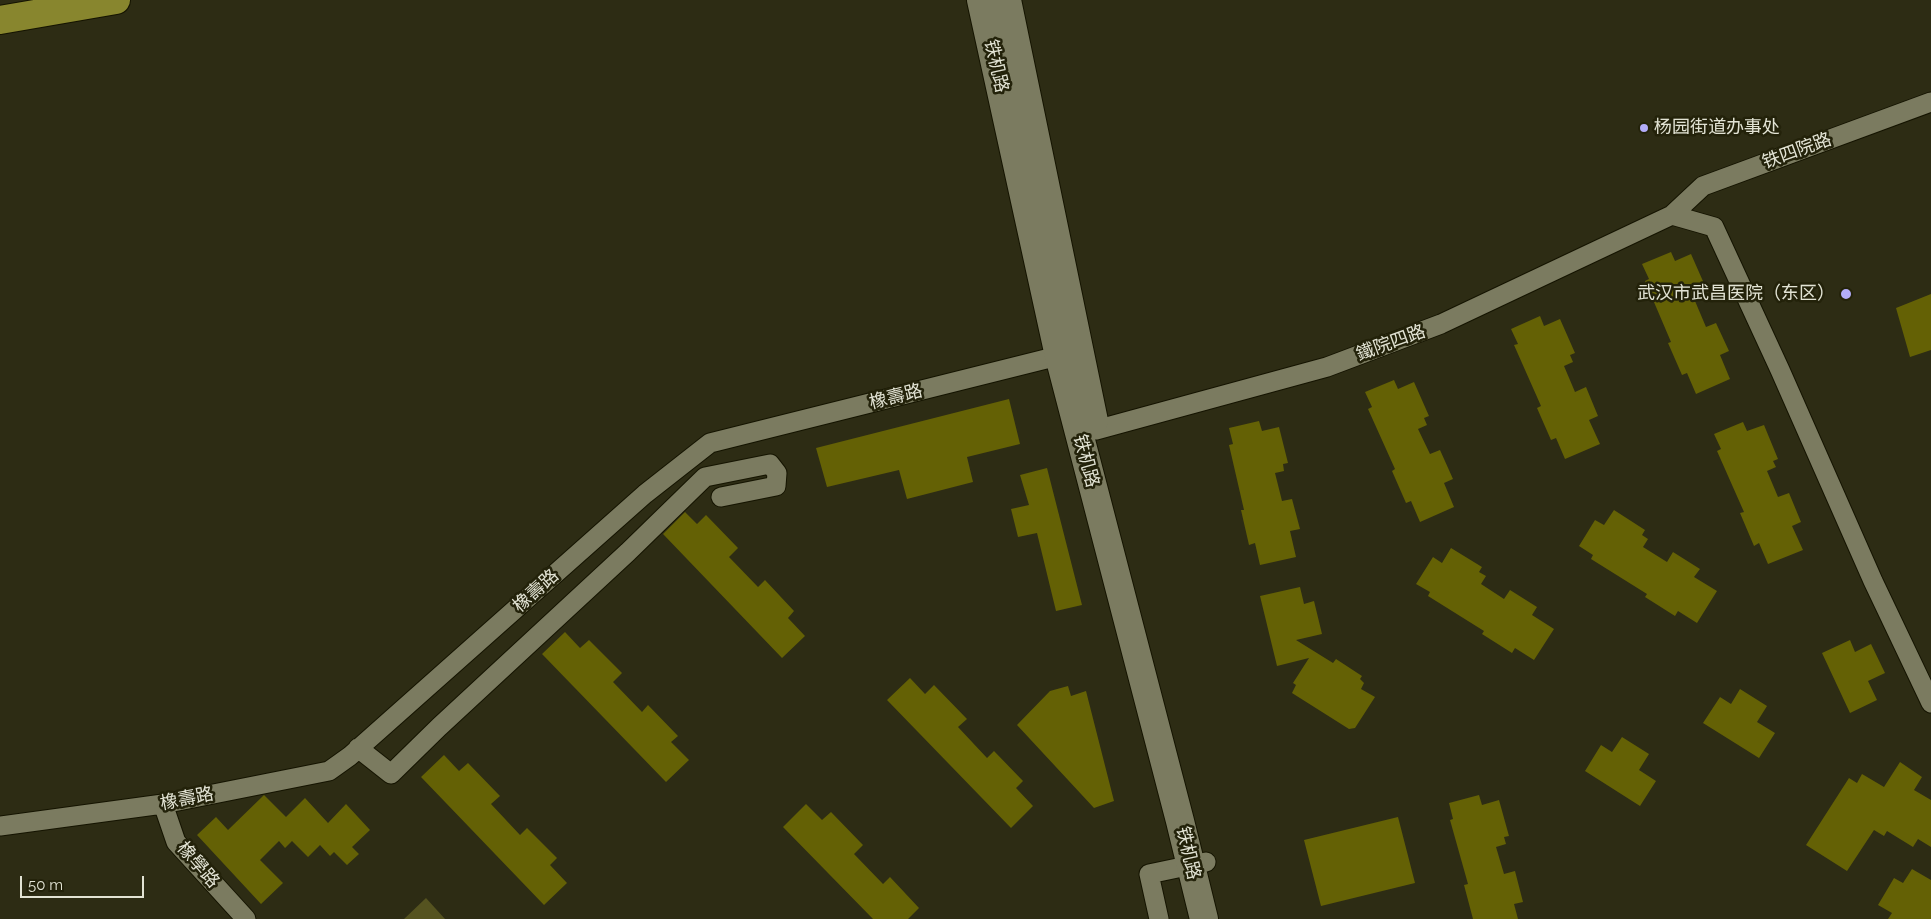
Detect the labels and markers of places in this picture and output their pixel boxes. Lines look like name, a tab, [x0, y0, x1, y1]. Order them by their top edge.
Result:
place label: 杨园街道办事处	[1654, 117, 1780, 139]
marker: 杨园街道办事处	[1638, 122, 1650, 134]
place label: 武汉市武昌医院（东区）	[1637, 283, 1835, 305]
marker: 武汉市武昌医院（东区）	[1839, 287, 1853, 301]

